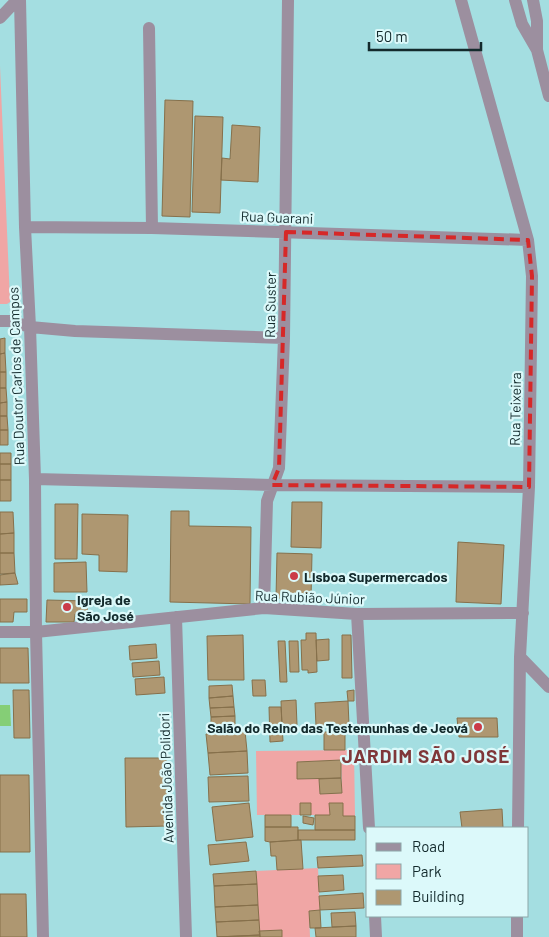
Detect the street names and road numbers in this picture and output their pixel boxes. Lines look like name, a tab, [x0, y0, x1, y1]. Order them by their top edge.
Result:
street label: Rua Guarani	[240, 207, 314, 227]
street label: Rua Suster	[261, 272, 279, 338]
street label: Rua Doutor Carlos de Campos	[4, 286, 28, 465]
street label: Rua Teixeira	[506, 372, 524, 446]
street label: Rua Rubião Júnior	[255, 587, 365, 607]
street label: Avenida João Polidori	[155, 713, 177, 843]

